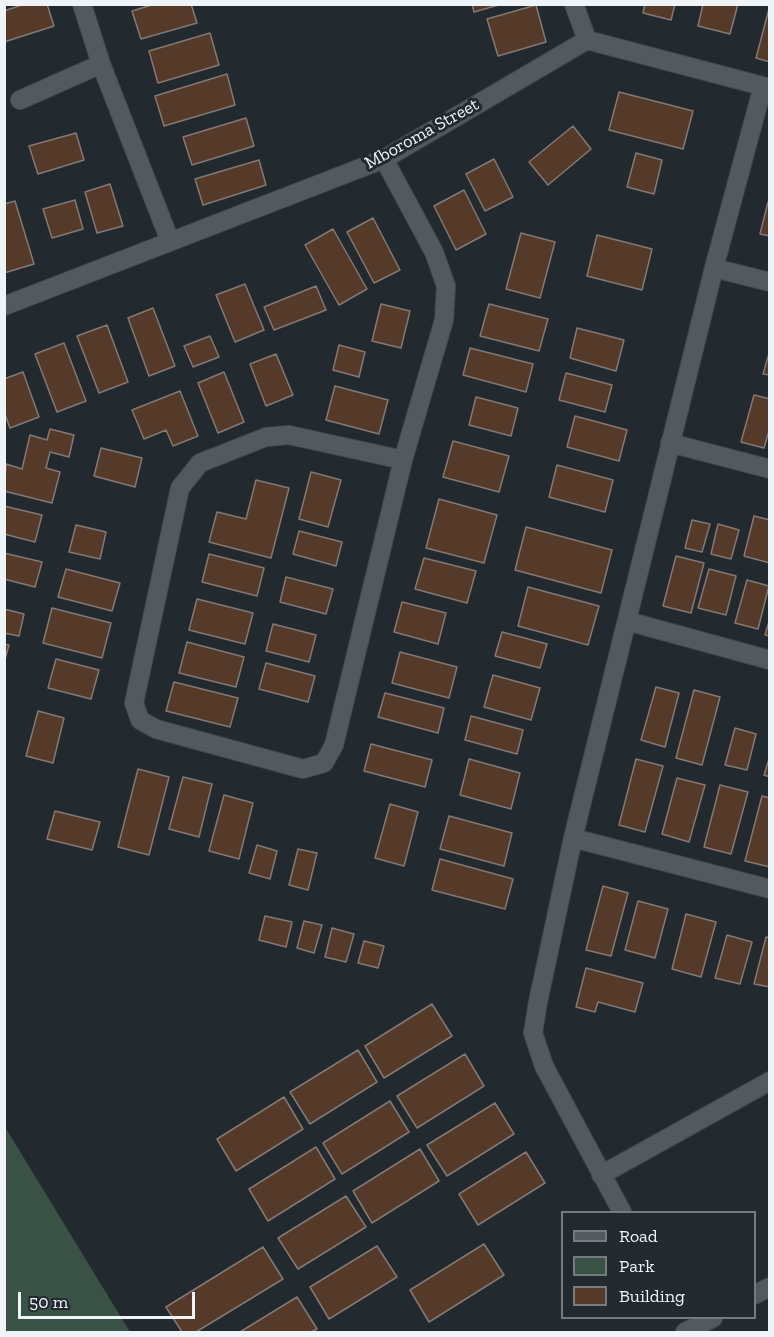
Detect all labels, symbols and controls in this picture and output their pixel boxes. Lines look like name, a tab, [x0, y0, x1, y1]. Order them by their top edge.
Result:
street label: Mboroma Street	[361, 94, 483, 174]
legend	[561, 1211, 756, 1319]
text: Road	[619, 1225, 658, 1247]
text: Park	[619, 1255, 655, 1277]
scale bar	[21, 1280, 198, 1318]
text: Building	[619, 1285, 685, 1307]
text: 50 m	[29, 1291, 68, 1313]

